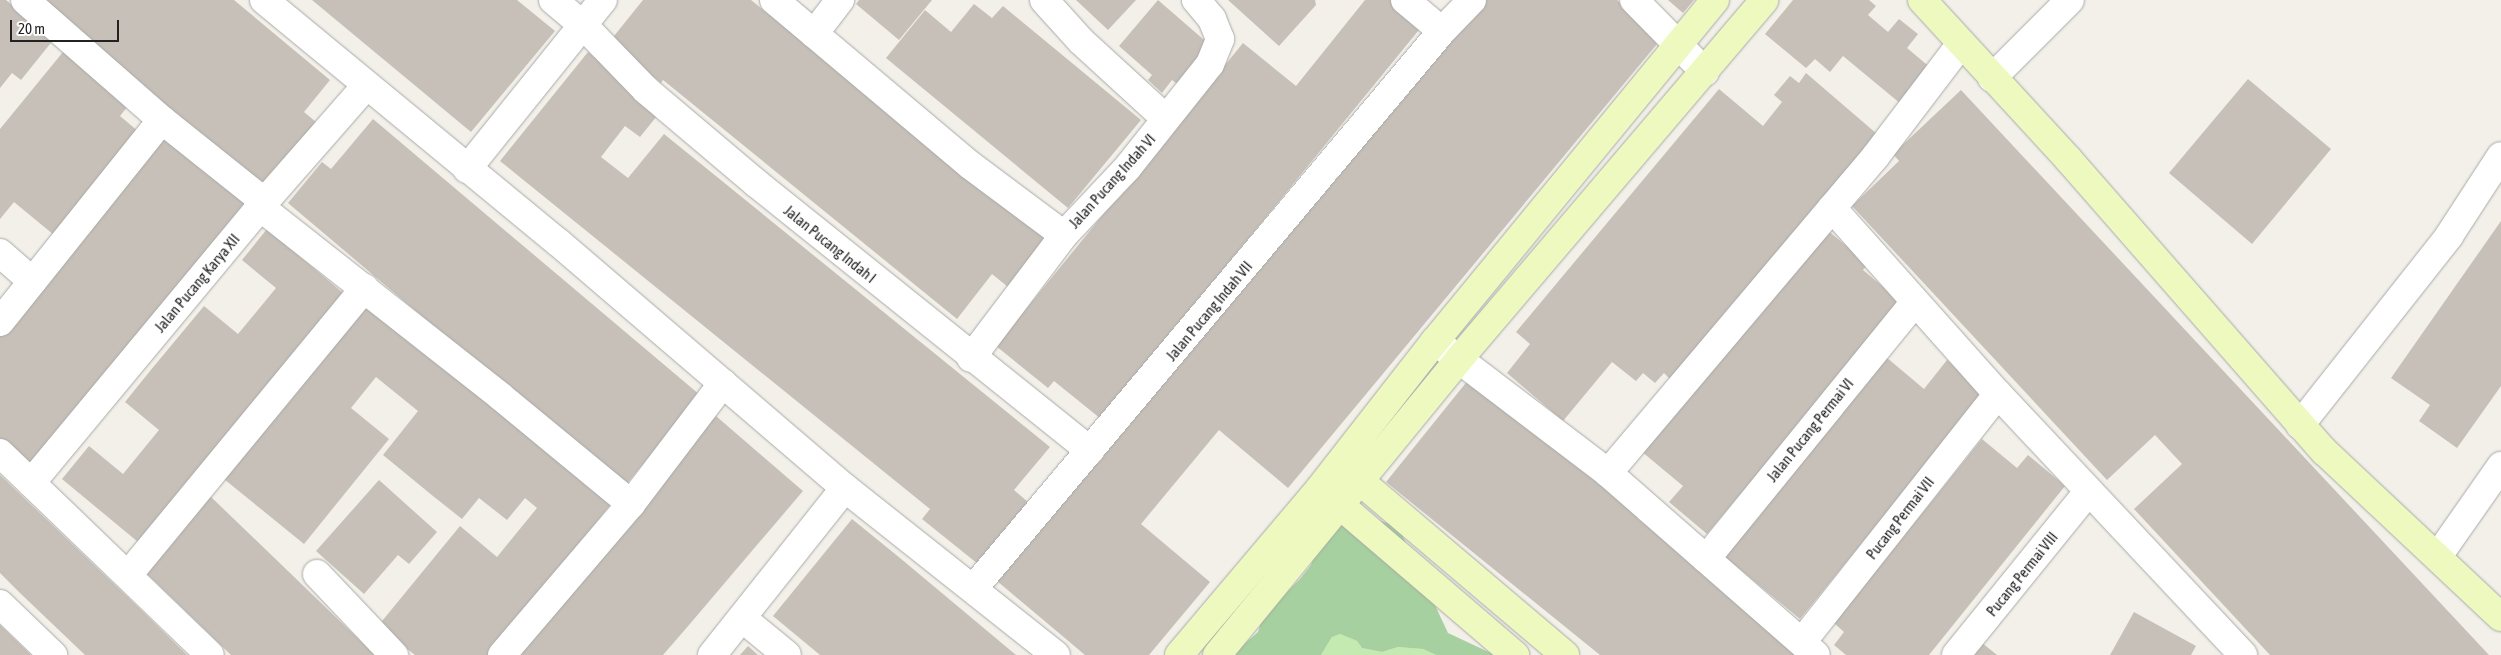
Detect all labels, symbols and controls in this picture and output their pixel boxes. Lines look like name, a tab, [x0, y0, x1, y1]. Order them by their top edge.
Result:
scale bar	[12, 10, 121, 42]
text: 20 m	[18, 20, 45, 37]
street label: Jalan Pucang Indah VI	[1065, 130, 1159, 232]
street label: Jalan Pucang Indah I	[780, 201, 880, 287]
street label: Jalan Pucang Karya XII	[151, 230, 243, 336]
street label: Jalan Pucang Indah VII	[1162, 258, 1256, 364]
street label: Jalan Pucang Permai VI	[1763, 375, 1857, 485]
street label: Pucang Permai VII	[1862, 473, 1938, 563]
street label: Pucang Permai VIII	[1982, 528, 2062, 620]

